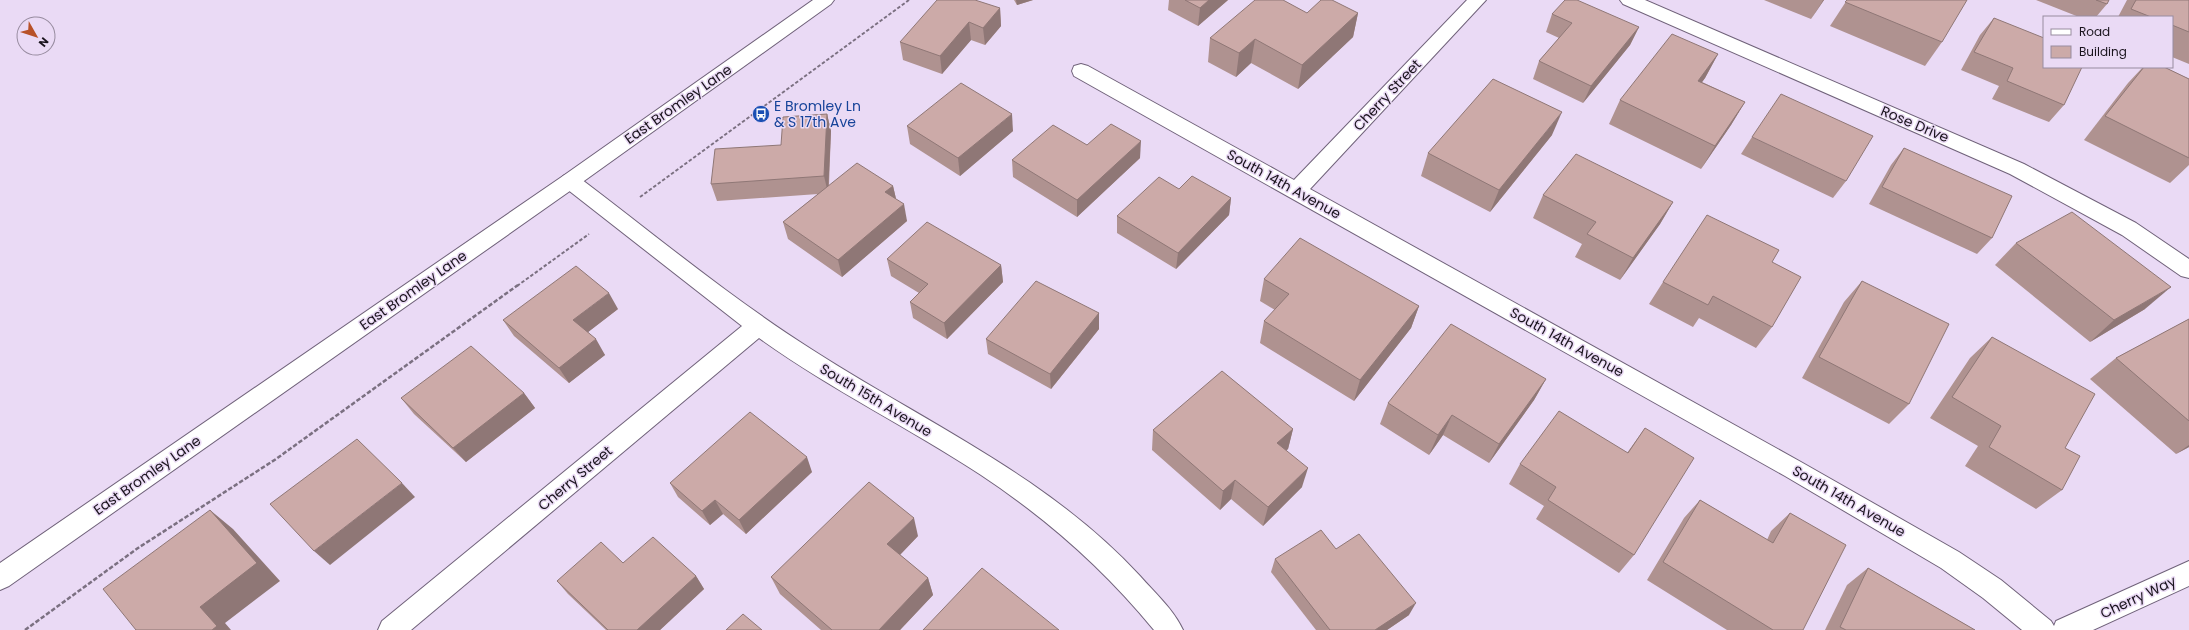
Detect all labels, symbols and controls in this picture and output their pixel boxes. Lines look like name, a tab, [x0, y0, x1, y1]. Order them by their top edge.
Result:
north arrow	[16, 16, 56, 56]
legend	[2043, 16, 2173, 68]
text: Road	[2079, 23, 2110, 40]
text: N	[35, 34, 53, 51]
text: Building	[2079, 43, 2127, 60]
street label: Cherry Street	[1348, 55, 1426, 135]
street label: East Bromley Lane	[620, 59, 736, 149]
place label: E Bromley Ln & S 17th Ave	[774, 96, 861, 132]
street label: Rose Drive	[1878, 101, 1952, 147]
bus stop icon: E Bromley Ln & S 17th Ave	[751, 104, 771, 124]
street label: South 14th Avenue	[1223, 144, 1345, 224]
street label: East Bromley Lane	[355, 245, 471, 335]
street label: South 14th Avenue	[1506, 302, 1628, 382]
street label: South 15th Avenue	[816, 359, 936, 442]
street label: East Bromley Lane	[89, 430, 205, 520]
street label: Cherry Street	[534, 441, 616, 515]
street label: South 14th Avenue	[1789, 460, 1910, 542]
street label: Cherry Way	[2097, 571, 2179, 623]

